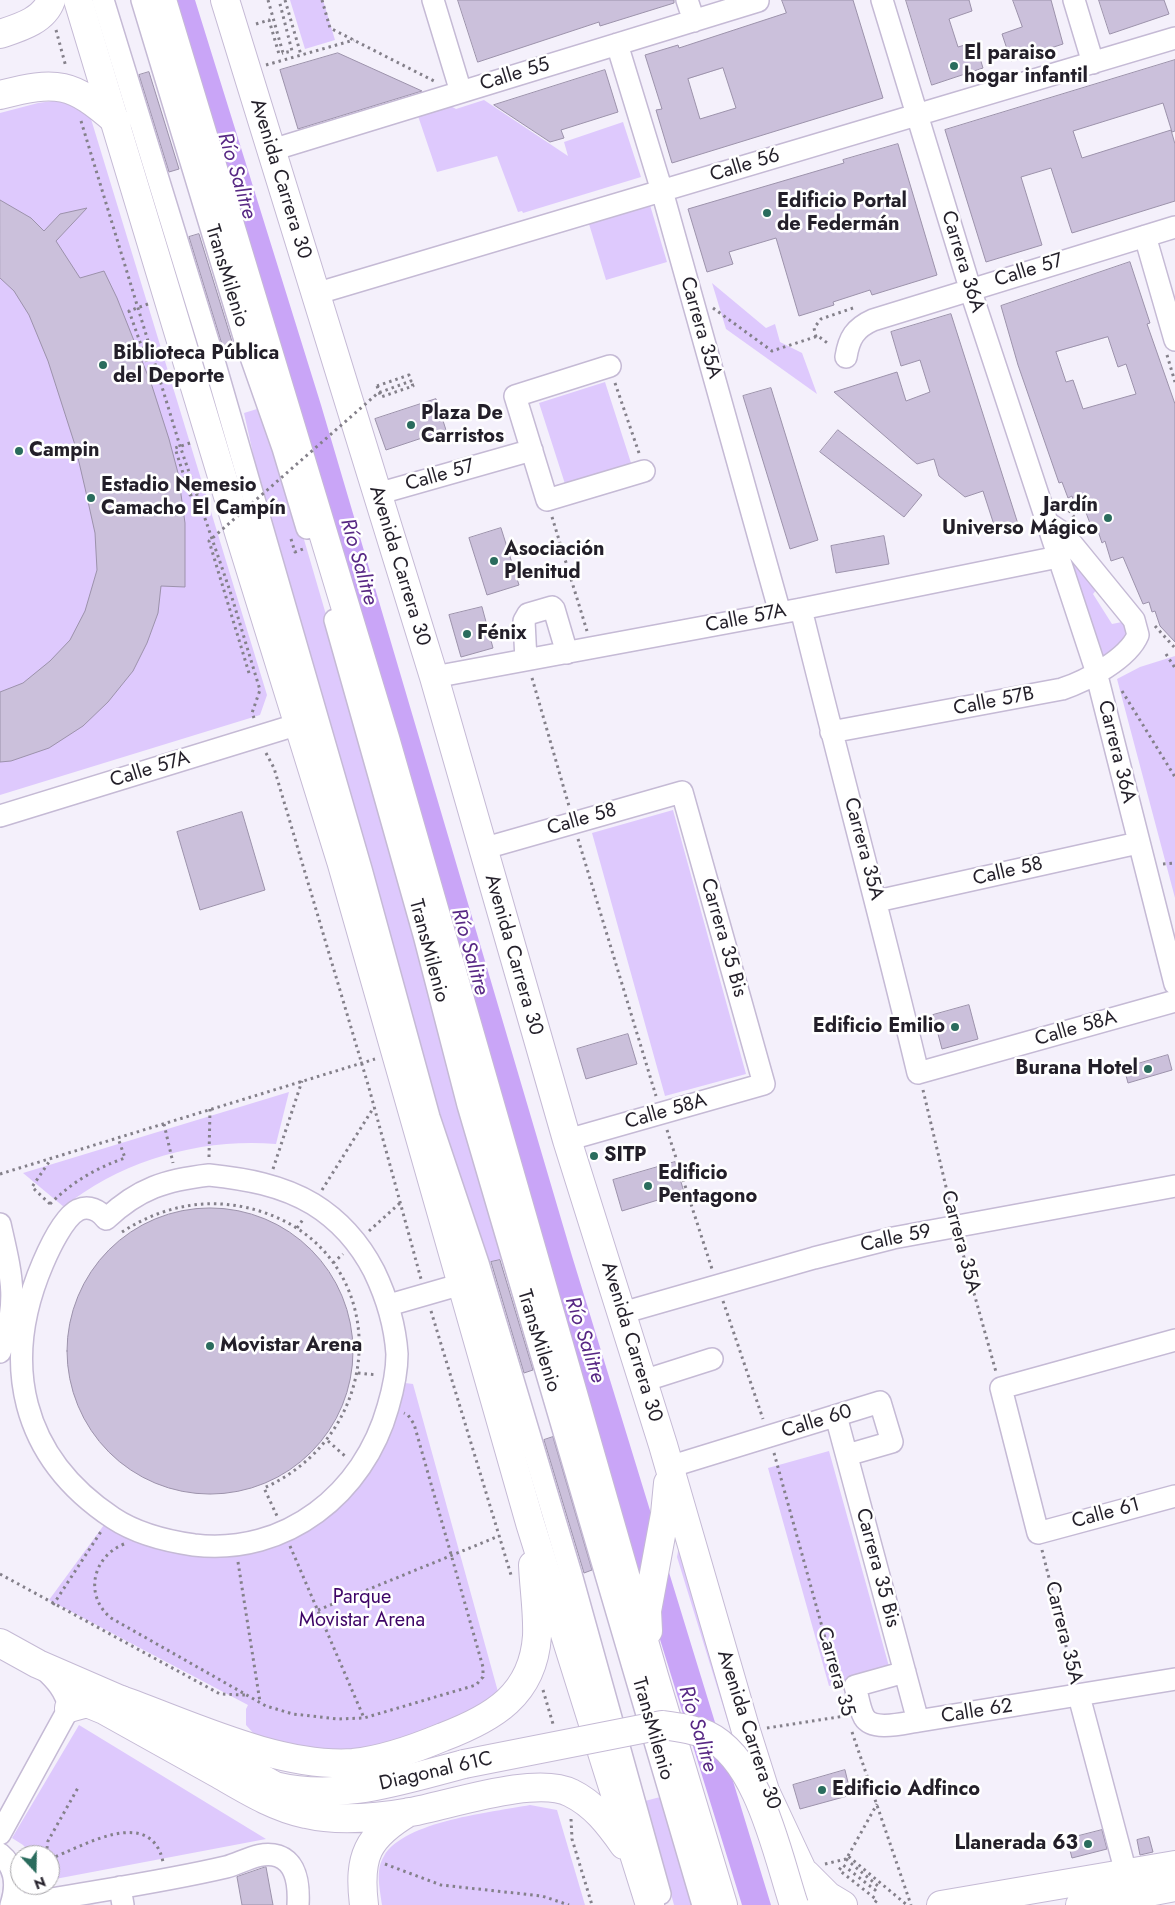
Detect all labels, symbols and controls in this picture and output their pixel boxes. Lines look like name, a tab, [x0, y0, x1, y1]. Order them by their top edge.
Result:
place label: El paraiso hogar infantil	[964, 42, 1088, 89]
street label: Calle 55	[477, 53, 553, 97]
marker: El paraiso hogar infantil	[948, 60, 960, 72]
street label: Avenida Carrera 30	[244, 96, 316, 262]
water label: Río Salitre	[211, 130, 261, 222]
street label: Calle 56	[707, 144, 783, 188]
place label: Edificio Portal de Federmán	[777, 190, 907, 237]
marker: Edificio Portal de Federmán	[761, 207, 773, 219]
street label: Carrera 36A	[935, 208, 989, 316]
street label: TransMilenio	[199, 222, 253, 330]
street label: Calle 57	[992, 249, 1066, 293]
street label: Carrera 35A	[674, 274, 726, 382]
place label: Biblioteca Pública del Deporte	[113, 342, 279, 389]
marker: Biblioteca Pública del Deporte	[97, 359, 109, 371]
place label: Plaza De Carristos	[421, 402, 504, 449]
marker: Plaza De Carristos	[405, 419, 417, 431]
place label: Campin	[29, 439, 100, 463]
marker: Campin	[13, 445, 25, 457]
street label: Calle 57	[403, 455, 477, 497]
place label: Estadio Nemesio Camacho El Campín	[101, 474, 286, 521]
street label: Avenida Carrera 30	[363, 483, 435, 649]
marker: Estadio Nemesio Camacho El Campín	[85, 492, 97, 504]
place label: Jardín Universo Mágico	[942, 494, 1098, 541]
marker: Jardín Universo Mágico	[1102, 512, 1114, 524]
water label: Río Salitre	[334, 516, 382, 608]
place label: Asociación Plenitud	[504, 538, 604, 585]
marker: Asociación Plenitud	[488, 555, 500, 567]
street label: Calle 57A	[704, 599, 788, 639]
place label: Fénix	[477, 622, 527, 646]
marker: Fénix	[461, 628, 473, 640]
street label: Calle 57B	[952, 682, 1036, 722]
street label: Carrera 36A	[1092, 698, 1140, 806]
street label: Calle 57A	[107, 747, 193, 793]
street label: Carrera 35A	[838, 795, 888, 903]
street label: Calle 58	[545, 799, 619, 841]
street label: Calle 58	[971, 852, 1045, 892]
street label: Avenida Carrera 30	[479, 872, 547, 1038]
street label: Carrera 35 Bis	[695, 876, 751, 1000]
street label: TransMilenio	[403, 897, 453, 1005]
water label: Río Salitre	[445, 906, 493, 998]
street label: Calle 58A	[1032, 1006, 1120, 1052]
place label: Edificio Emilio	[813, 1015, 945, 1039]
marker: Edificio Emilio	[949, 1021, 961, 1033]
place label: Burana Hotel	[1015, 1057, 1138, 1081]
marker: Burana Hotel	[1142, 1063, 1154, 1075]
street label: Calle 58A	[622, 1089, 710, 1135]
place label: SITP	[604, 1144, 647, 1168]
marker: SITP	[588, 1150, 600, 1162]
place label: Edificio Pentagono	[658, 1162, 757, 1209]
marker: Edificio Pentagono	[642, 1180, 654, 1192]
street label: Carrera 35A	[935, 1188, 985, 1296]
street label: Calle 59	[858, 1220, 934, 1258]
street label: Avenida Carrera 30	[595, 1259, 667, 1425]
street label: TransMilenio	[511, 1287, 565, 1395]
water label: Río Salitre	[558, 1294, 610, 1386]
place label: Movistar Arena	[220, 1334, 362, 1358]
marker: Movistar Arena	[204, 1340, 216, 1352]
street label: Calle 60	[779, 1400, 855, 1444]
street label: Calle 61	[1069, 1493, 1143, 1535]
street label: Carrera 35 Bis	[850, 1506, 904, 1630]
street label: Carrera 35A	[1039, 1579, 1087, 1687]
park label: Parque Movistar Arena	[299, 1586, 425, 1633]
street label: Carrera 35	[811, 1625, 859, 1719]
street label: Avenida Carrera 30	[711, 1647, 785, 1813]
street label: TransMilenio	[626, 1675, 678, 1783]
water label: Río Salitre	[672, 1683, 722, 1775]
street label: Calle 62	[940, 1695, 1014, 1729]
street label: Diagonal 61C	[377, 1747, 495, 1797]
place label: Edificio Adfinco	[832, 1778, 980, 1802]
marker: Edificio Adfinco	[816, 1784, 828, 1796]
place label: Llanerada 63	[954, 1832, 1078, 1856]
marker: Llanerada 63	[1082, 1838, 1094, 1850]
north arrow	[10, 1845, 60, 1895]
text: N	[31, 1872, 49, 1894]

